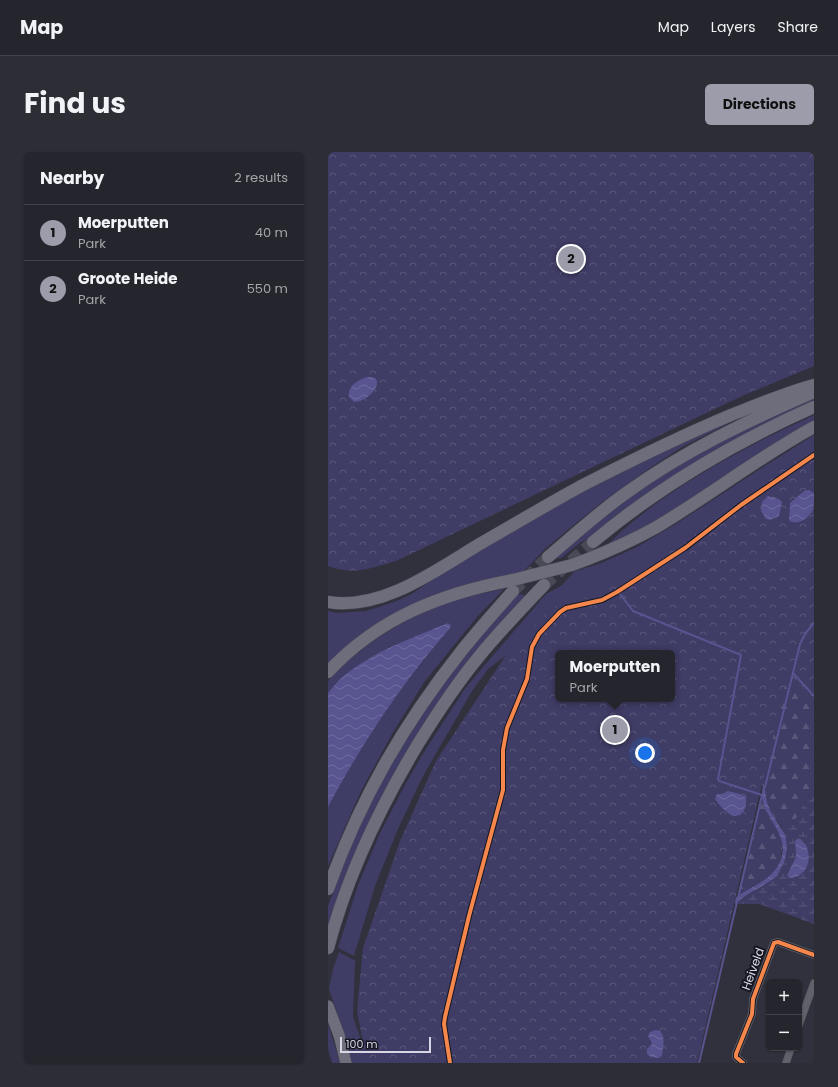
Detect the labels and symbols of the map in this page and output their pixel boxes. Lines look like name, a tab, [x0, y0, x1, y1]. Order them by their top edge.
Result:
pin: 2	[558, 244, 584, 274]
pin: 1	[602, 715, 628, 745]
your location	[635, 743, 655, 763]
street label: Heiveld	[737, 945, 768, 992]
scale bar	[340, 1035, 431, 1054]

